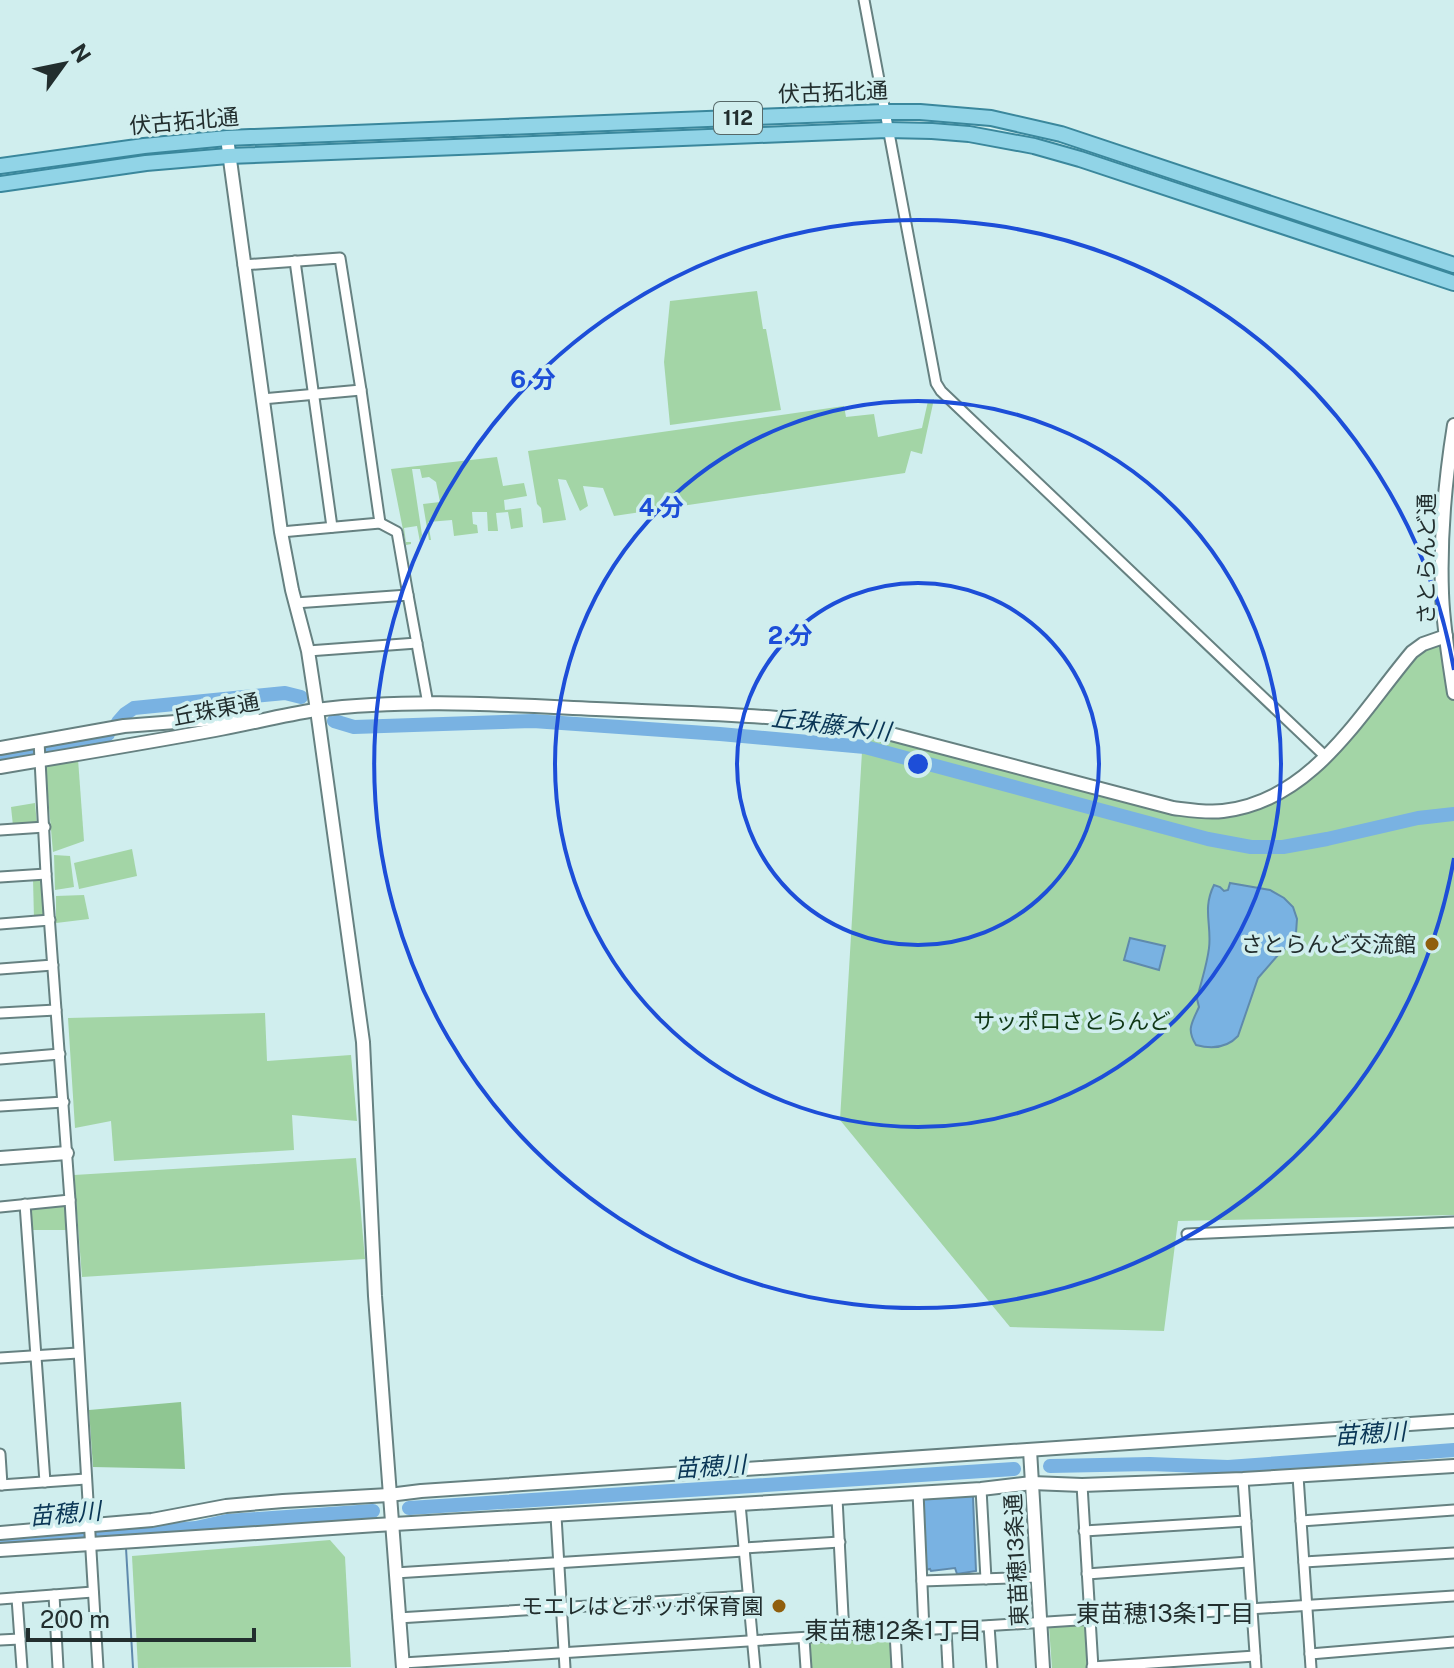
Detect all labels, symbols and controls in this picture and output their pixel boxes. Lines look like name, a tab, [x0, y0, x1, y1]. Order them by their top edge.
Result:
north arrow	[24, 24, 104, 104]
text: N	[65, 39, 96, 67]
street label: 伏古拓北通	[778, 77, 888, 107]
road number: 112	[714, 102, 762, 134]
street label: 伏古拓北通	[128, 103, 240, 139]
text: 6 分	[510, 365, 556, 393]
text: 4 分	[638, 493, 684, 521]
street label: さとらんど通	[1413, 493, 1439, 625]
text: 2 分	[768, 621, 812, 649]
street label: 丘珠東通	[170, 688, 262, 730]
water label: 丘珠藤木川	[770, 703, 895, 746]
centre of rings	[904, 750, 932, 778]
place label: さとらんど交流館	[1241, 931, 1416, 957]
marker: さとらんど交流館	[1423, 935, 1441, 953]
park label: サッポロさとらんど	[973, 1008, 1171, 1034]
water label: 苗穂川	[1333, 1416, 1410, 1449]
water label: 苗穂川	[673, 1449, 750, 1482]
street label: 東苗穂13条通	[1000, 1493, 1032, 1627]
water label: 苗穂川	[28, 1496, 105, 1530]
scale bar	[28, 1592, 254, 1642]
place label: モエレはとポッポ保育園	[521, 1593, 763, 1619]
marker: モエレはとポッポ保育園	[770, 1597, 788, 1615]
district label: 東苗穂13条1丁目	[1076, 1599, 1254, 1627]
text: 200 m	[40, 1605, 110, 1633]
district label: 東苗穂12条1丁目	[804, 1616, 982, 1644]

